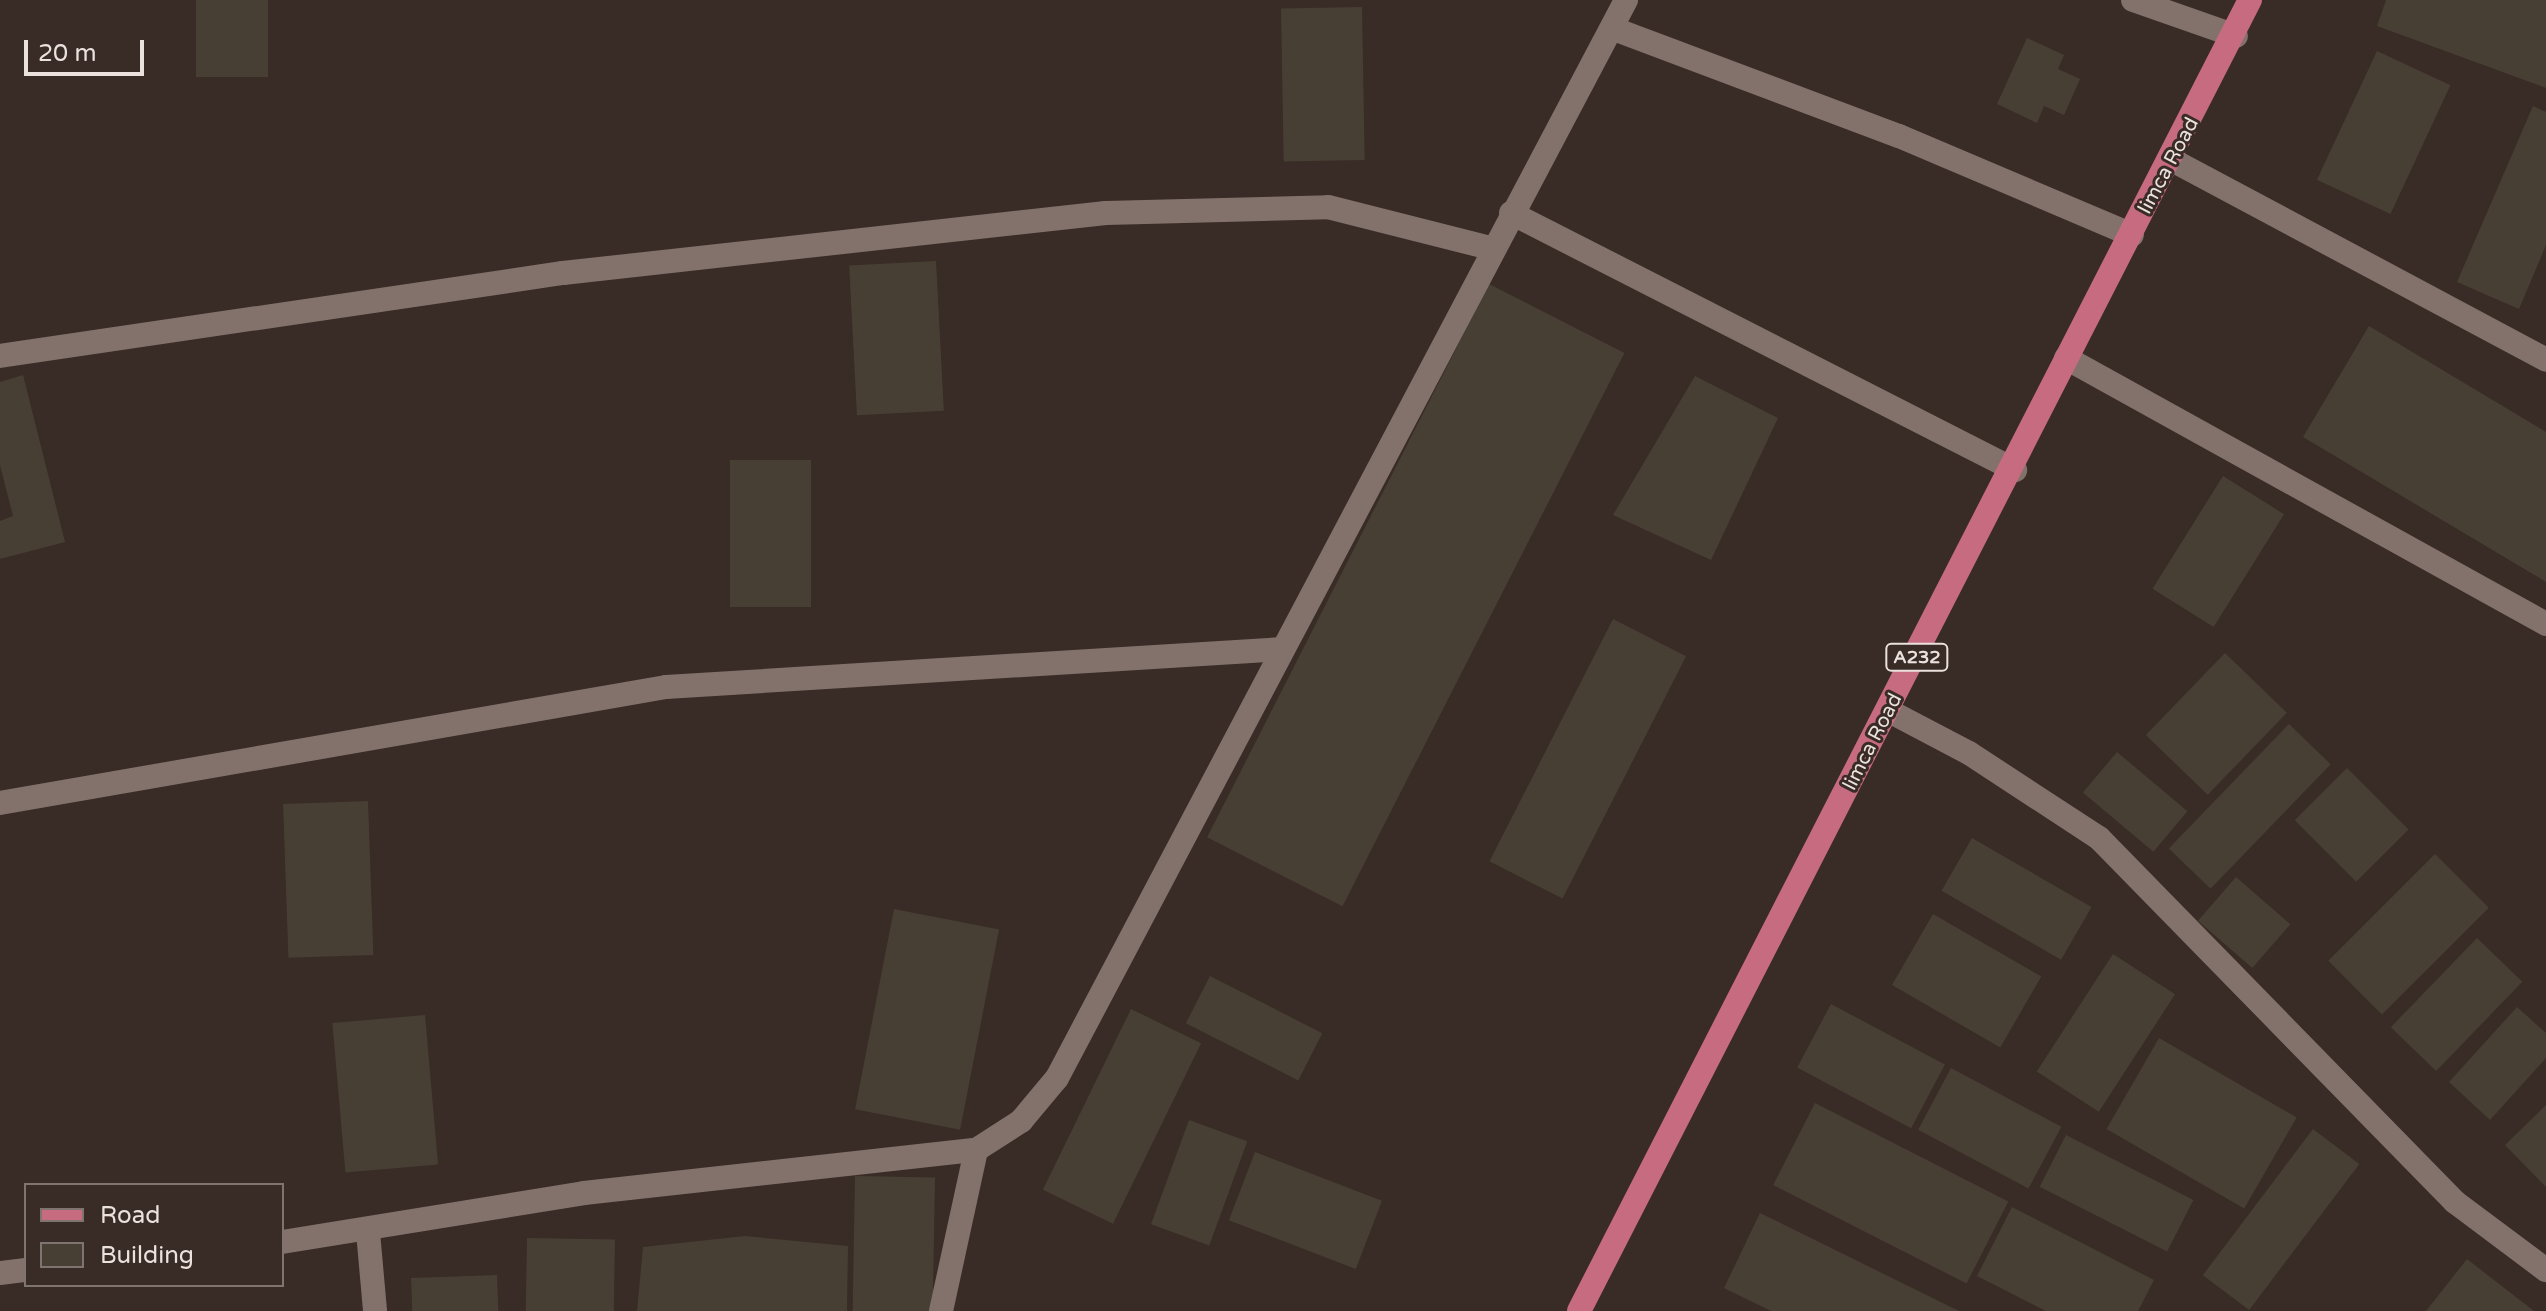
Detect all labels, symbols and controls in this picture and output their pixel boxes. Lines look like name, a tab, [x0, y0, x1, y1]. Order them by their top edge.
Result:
scale bar	[28, 24, 148, 74]
text: 20 m	[38, 39, 96, 68]
street label: limca Road	[2134, 114, 2204, 218]
road number: A232	[1885, 643, 1949, 671]
street label: limca Road	[1838, 689, 1908, 795]
legend	[24, 1183, 284, 1287]
text: Road	[100, 1201, 160, 1230]
text: Building	[100, 1241, 194, 1270]

